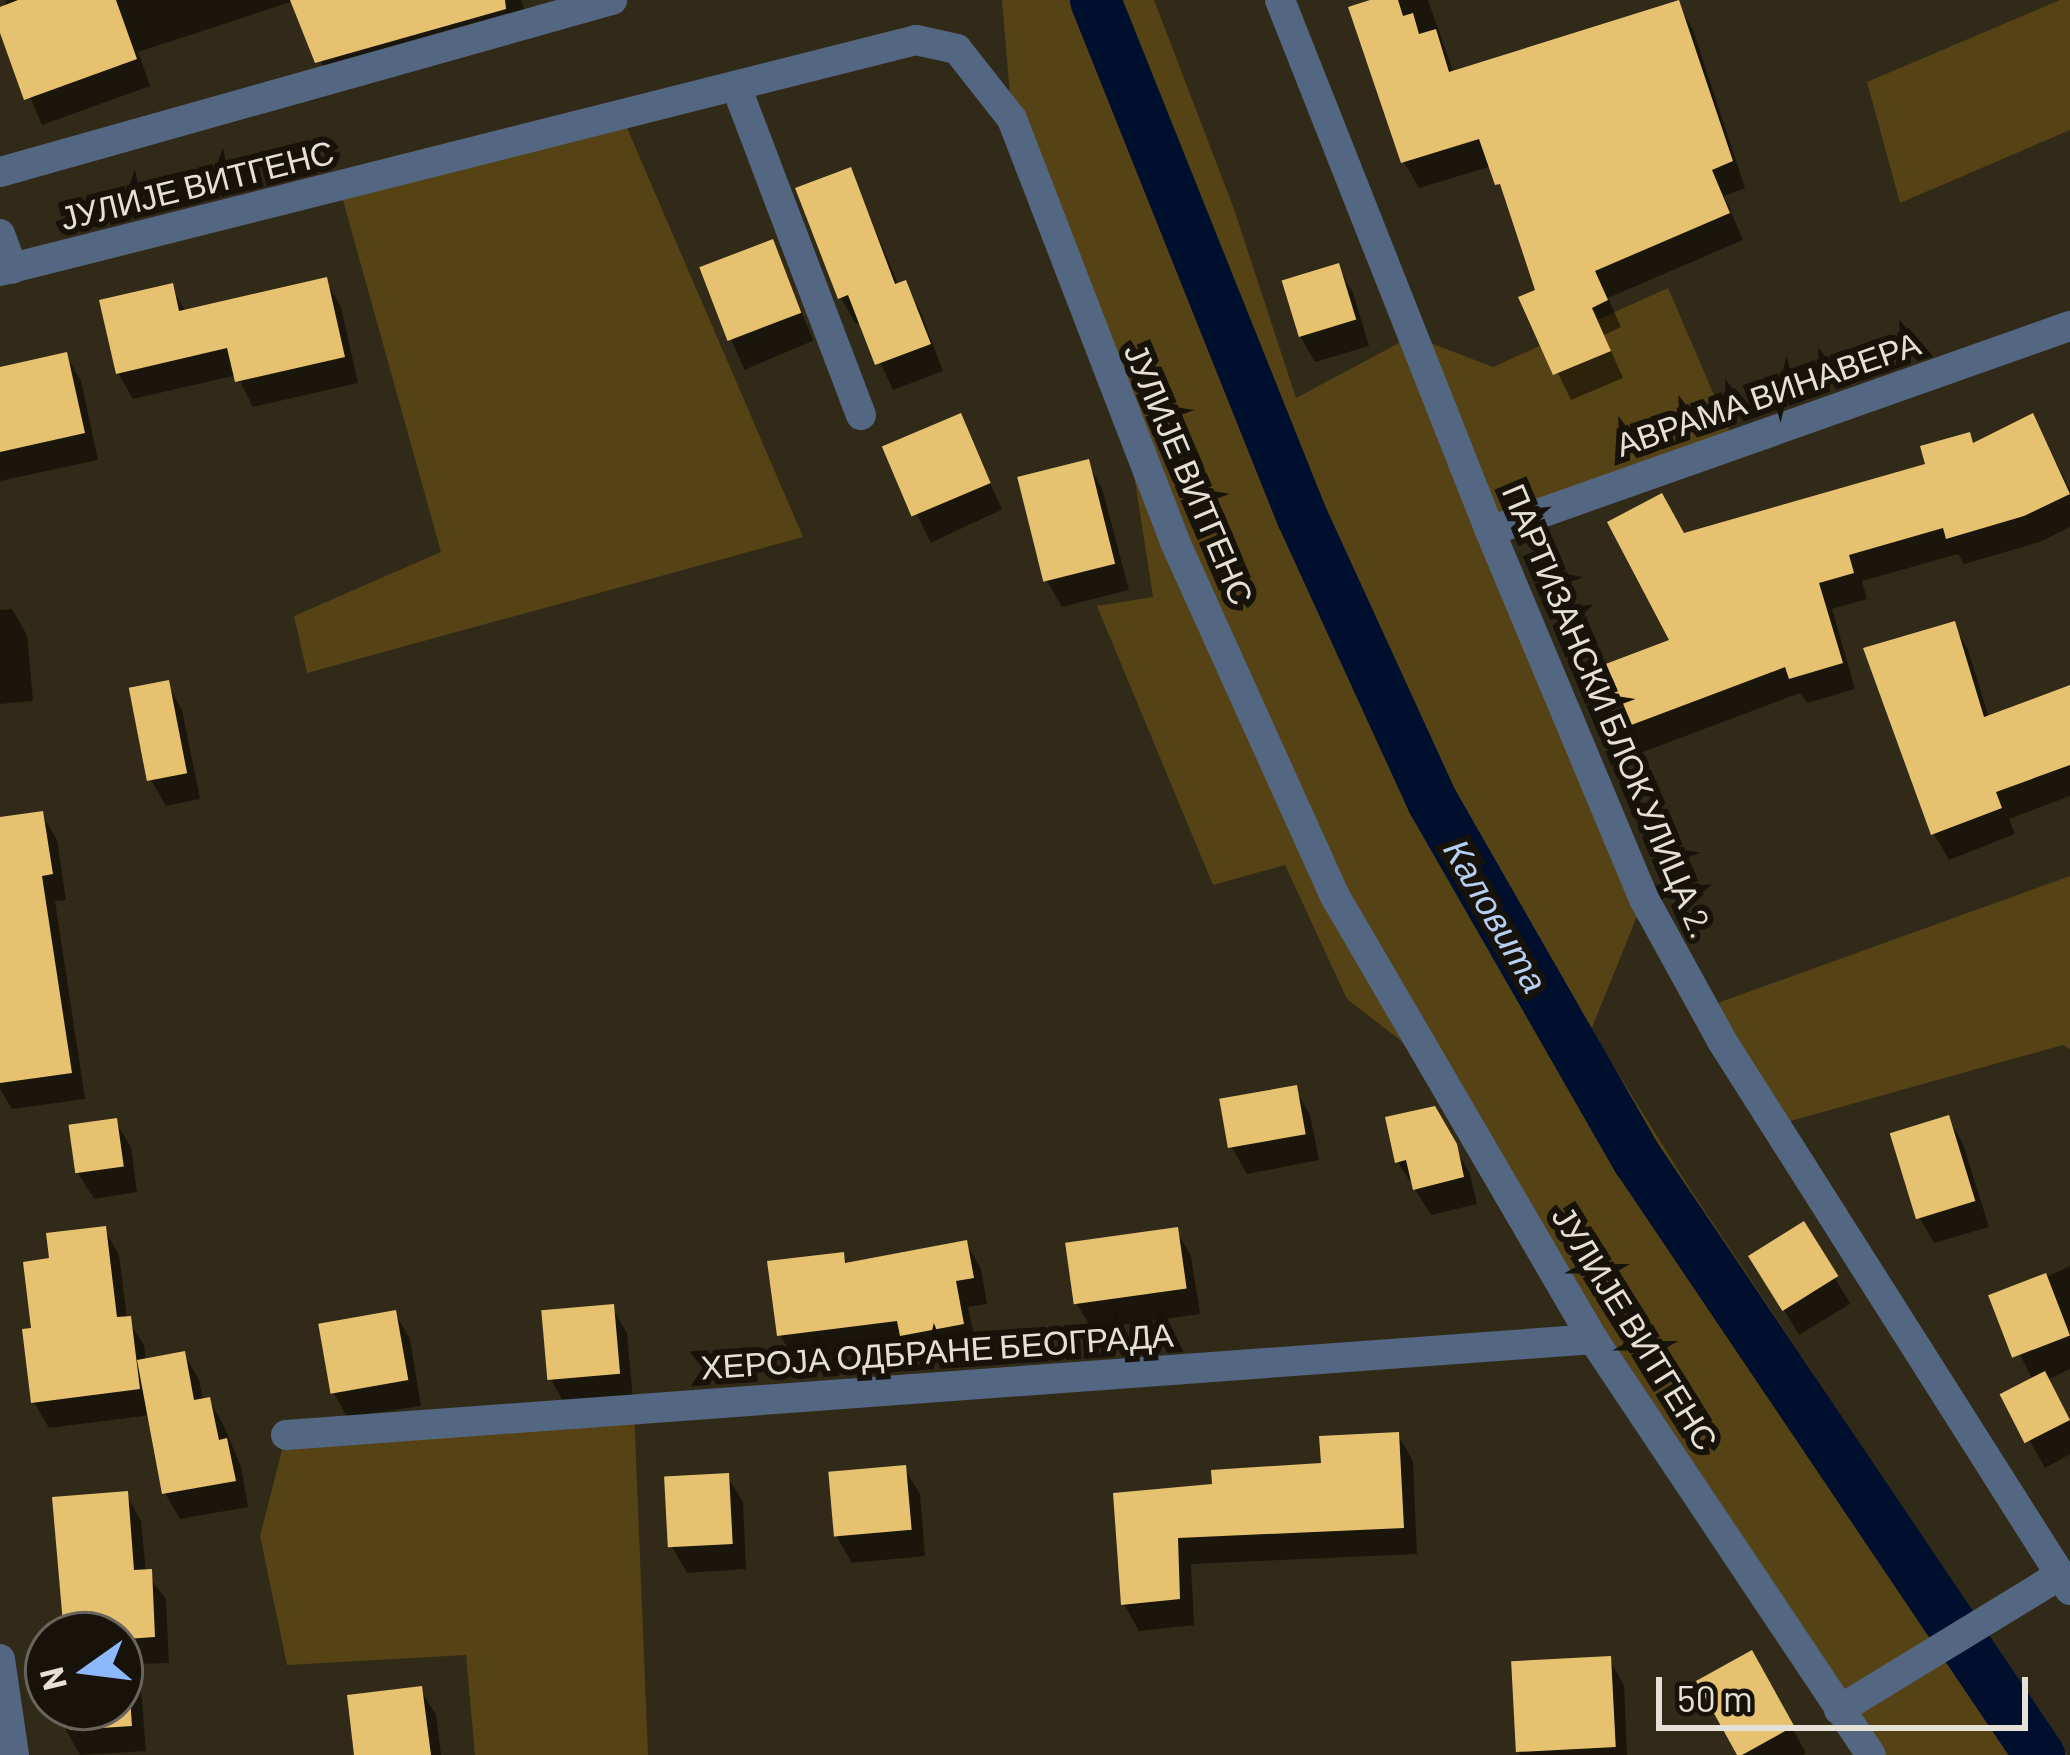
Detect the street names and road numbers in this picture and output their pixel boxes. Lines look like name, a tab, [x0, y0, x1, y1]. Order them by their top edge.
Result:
street label: ЈУЛИЈЕ ВИТГЕНС	[56, 132, 338, 238]
street label: АВРАМА ВИНАВЕРА	[1611, 323, 1925, 465]
street label: ЈУЛИЈЕ ВИТГЕНС	[1116, 337, 1262, 611]
street label: ПАРТИЗАНСКИ БЛОК УЛИЦА 2.	[1494, 478, 1722, 944]
street label: ЈУЛИЈЕ ВИТГЕНС	[1544, 1199, 1726, 1457]
street label: ХЕРОЈА ОДБРАНЕ БЕОГРАДА	[699, 1315, 1175, 1387]

